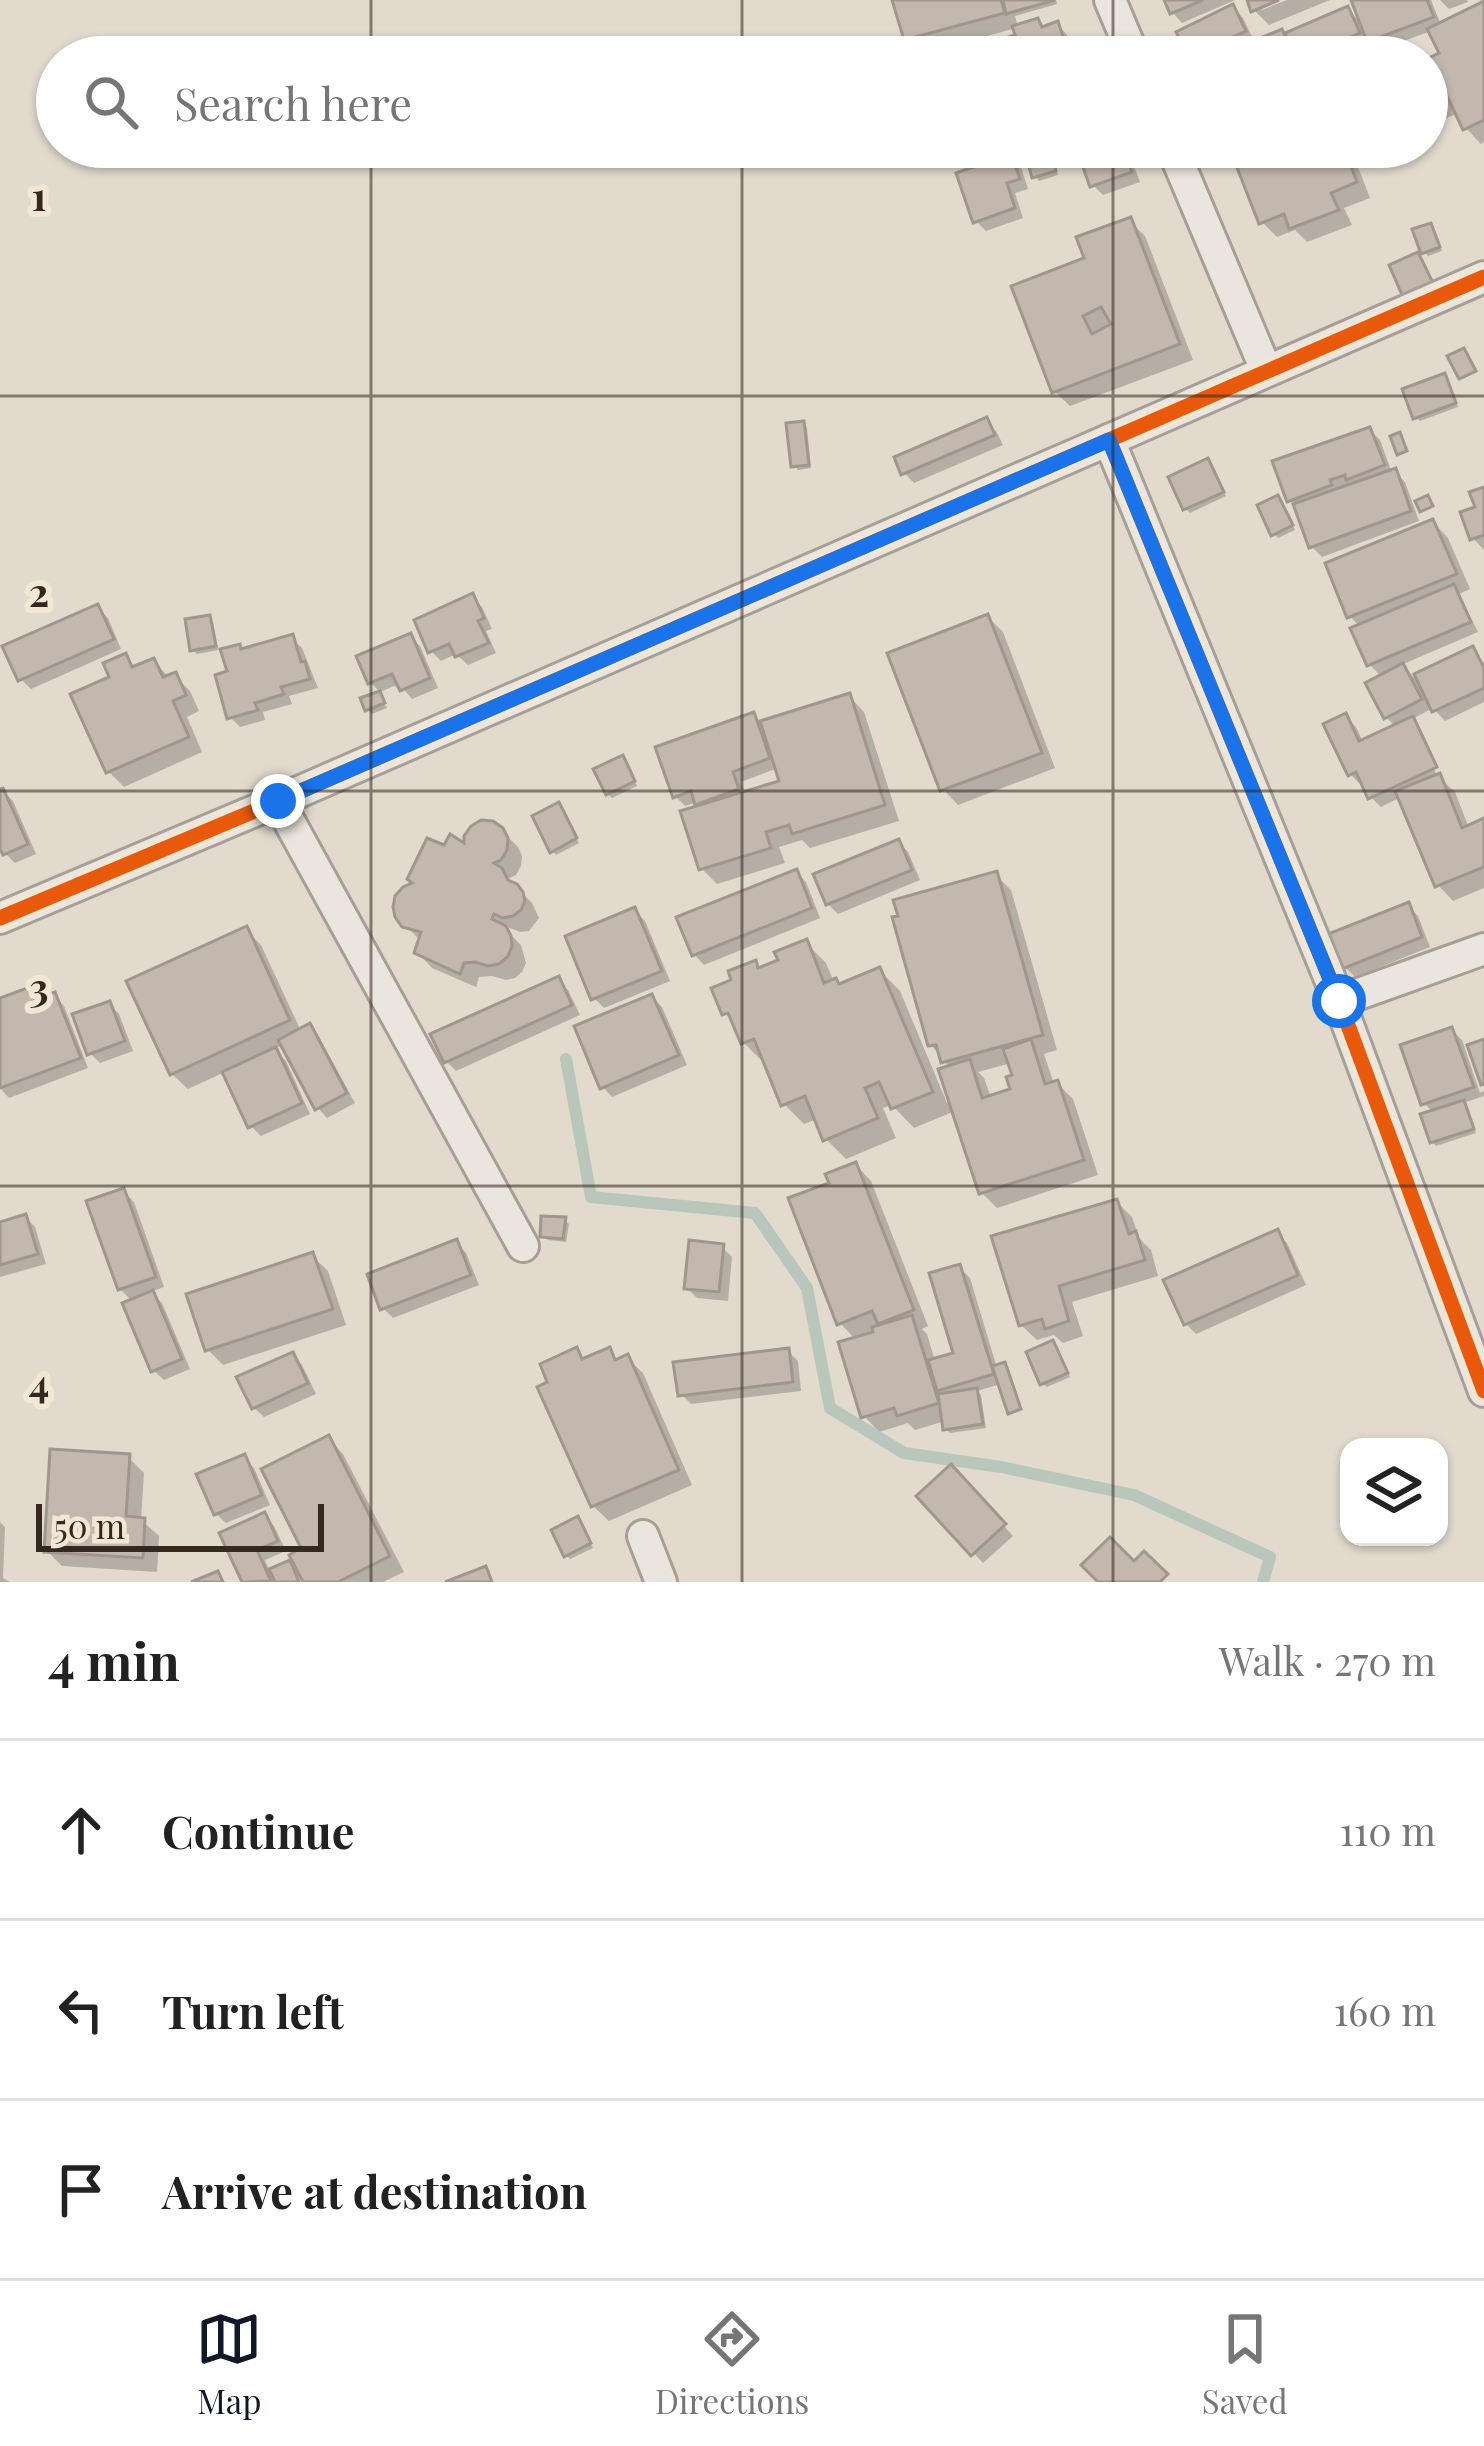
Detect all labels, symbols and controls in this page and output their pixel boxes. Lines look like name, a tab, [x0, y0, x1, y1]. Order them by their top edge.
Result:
search box	[36, 36, 1448, 168]
icon: search	[78, 69, 144, 135]
text: Search here	[174, 72, 412, 132]
text: 1	[32, 169, 46, 221]
text: 2	[29, 565, 49, 617]
route end	[251, 774, 305, 828]
text: 3	[29, 960, 49, 1012]
route start	[1312, 974, 1366, 1028]
text: 4	[29, 1356, 49, 1408]
map controls	[1340, 1438, 1448, 1546]
button: layers	[1340, 1438, 1448, 1546]
scale bar	[36, 1498, 324, 1551]
text: 50 m	[54, 1503, 125, 1547]
text: 4 min	[48, 1626, 180, 1694]
text: Walk · 270 m	[1219, 1634, 1436, 1686]
icon: ahead	[48, 1797, 114, 1863]
text: Continue	[162, 1800, 354, 1860]
text: 110 m	[1339, 1804, 1436, 1856]
icon: left	[48, 1977, 114, 2043]
text: Turn left	[162, 1980, 344, 2040]
text: 160 m	[1334, 1984, 1436, 2036]
icon: arrive	[48, 2157, 114, 2223]
text: Arrive at destination	[162, 2160, 587, 2220]
tab: Map	[196, 2306, 262, 2422]
tab: Directions	[655, 2306, 809, 2422]
tab: Saved	[1202, 2306, 1288, 2422]

